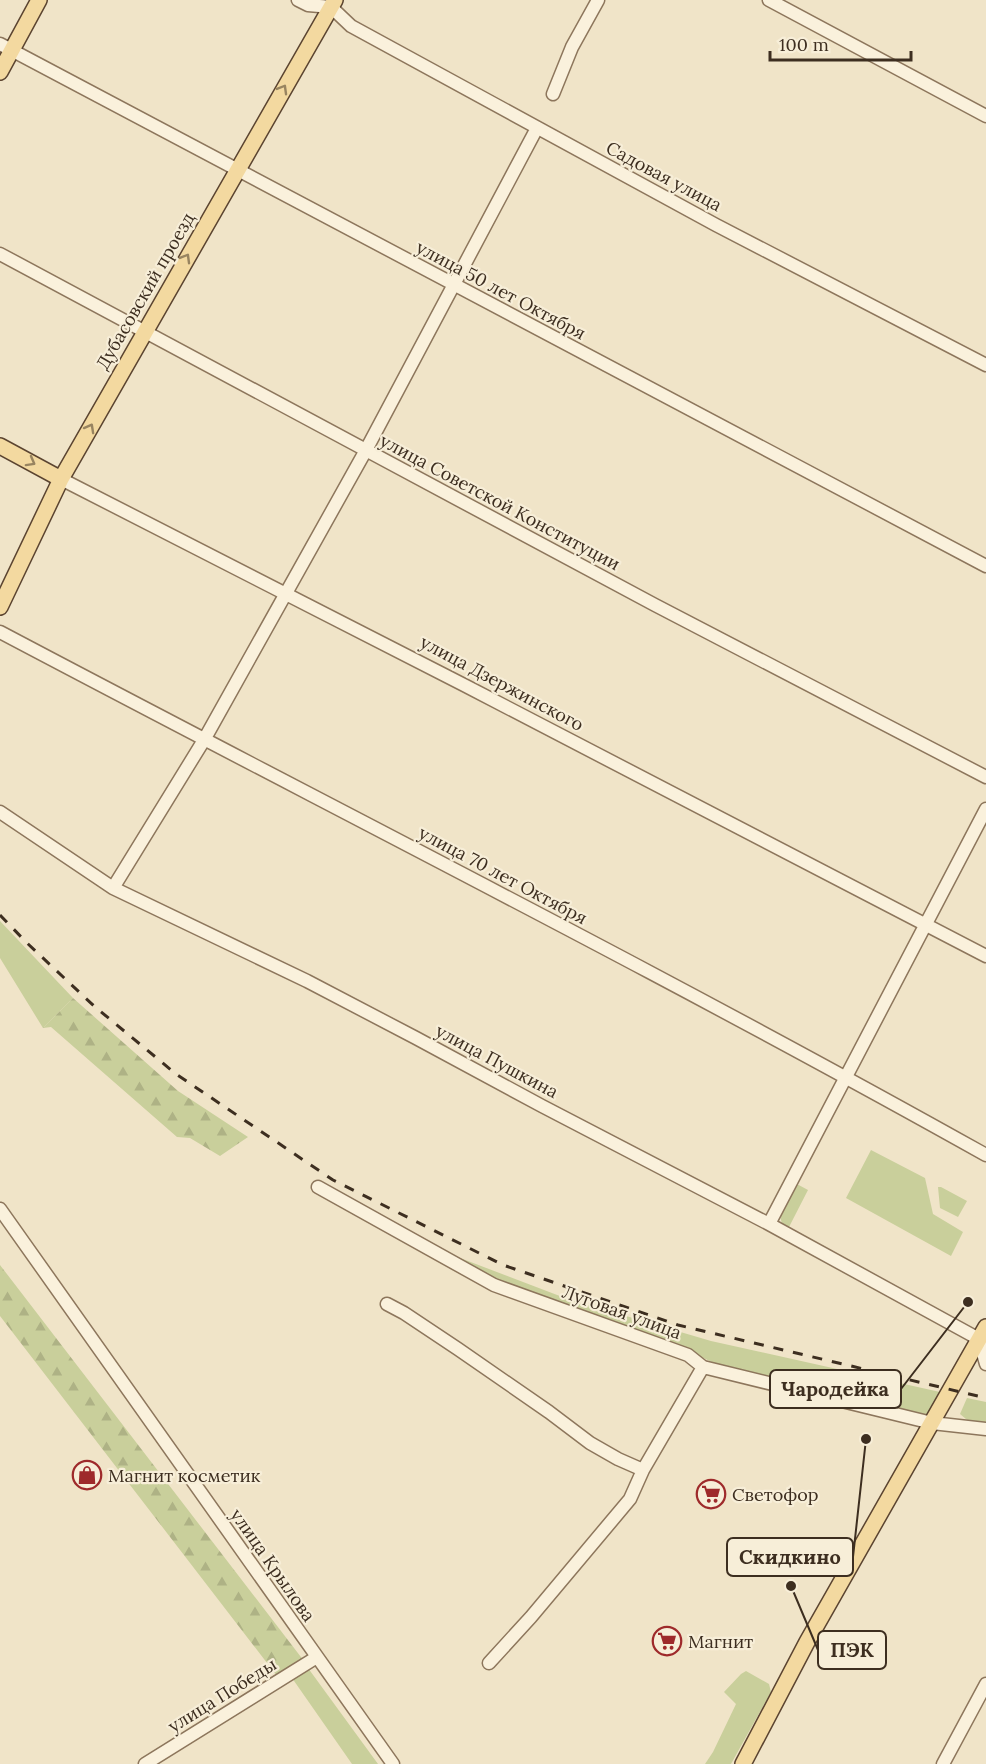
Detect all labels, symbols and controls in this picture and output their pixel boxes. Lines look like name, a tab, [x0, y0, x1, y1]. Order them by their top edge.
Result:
scale bar	[770, 24, 911, 62]
text: 100 m	[779, 33, 829, 56]
one-way arrow	[276, 85, 287, 95]
street label: Садовая улица	[602, 136, 726, 216]
street label: Дубасовский проезд	[91, 208, 200, 374]
street label: улица 50 лет Октября	[412, 235, 590, 345]
one-way arrow	[179, 254, 190, 265]
one-way arrow	[83, 424, 94, 434]
street label: улица Советской Конституции	[376, 429, 624, 575]
one-way arrow	[24, 455, 35, 466]
street label: улица Дзержинского	[416, 630, 588, 736]
street label: улица 70 лет Октября	[415, 821, 591, 929]
street label: улица Пушкина	[432, 1019, 562, 1103]
street label: Луговая улица	[559, 1280, 685, 1344]
callout: Чародейка	[770, 1370, 901, 1408]
text: Чародейка	[781, 1376, 889, 1401]
shop icon: Магнит косметик	[71, 1459, 103, 1491]
place label: Магнит косметик	[108, 1464, 261, 1487]
supermarket icon: Светофор	[695, 1478, 727, 1510]
place label: Светофор	[732, 1483, 818, 1506]
street label: улица Крылова	[226, 1504, 320, 1626]
callout: Скидкино	[727, 1538, 853, 1576]
text: Скидкино	[739, 1544, 841, 1569]
supermarket icon: Магнит	[651, 1625, 683, 1657]
place label: Магнит	[688, 1630, 753, 1653]
callout: ПЭК	[818, 1631, 886, 1669]
text: ПЭК	[830, 1637, 875, 1662]
street label: улица Победы	[163, 1652, 281, 1738]

